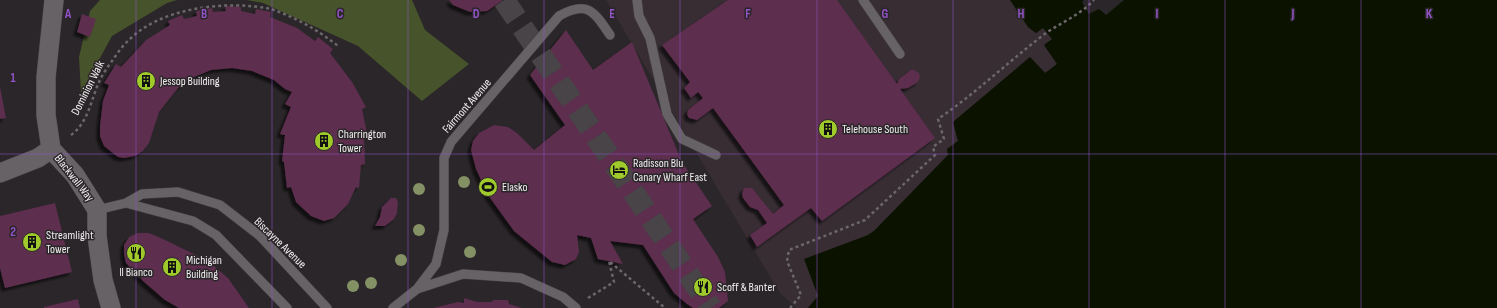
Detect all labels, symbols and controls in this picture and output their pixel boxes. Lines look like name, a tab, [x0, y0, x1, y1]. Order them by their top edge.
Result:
text: A	[64, 6, 72, 22]
text: B	[201, 6, 207, 22]
text: C	[337, 6, 344, 22]
text: D	[473, 6, 480, 22]
text: E	[609, 6, 615, 22]
text: F	[745, 6, 751, 22]
text: G	[882, 6, 889, 22]
text: H	[1018, 6, 1025, 22]
text: I	[1156, 6, 1159, 22]
text: J	[1291, 6, 1295, 22]
text: K	[1426, 6, 1433, 22]
street label: Dominion Walk	[68, 58, 108, 118]
text: 1	[10, 70, 16, 86]
building icon: Jessop Building	[135, 70, 157, 92]
place label: Jessop Building	[159, 74, 220, 89]
street label: Fairmont Avenue	[439, 76, 495, 136]
building icon: Telehouse South	[817, 118, 839, 140]
place label: Telehouse South	[842, 122, 908, 137]
place label: Charrington Tower	[338, 127, 386, 156]
building icon: Charrington Tower	[313, 130, 335, 152]
street label: Blackwall Way	[51, 151, 97, 205]
place label: Radisson Blu Canary Wharf East	[633, 156, 707, 185]
hotel icon: Radisson Blu Canary Wharf East	[608, 159, 630, 181]
sports icon: Elasko	[477, 176, 499, 198]
place label: Elasko	[502, 180, 527, 195]
street label: Biscayne Avenue	[251, 214, 309, 272]
text: 2	[10, 224, 16, 240]
place label: Streamlight Tower	[46, 228, 94, 257]
building icon: Streamlight Tower	[21, 231, 43, 253]
restaurant icon: Il Bianco	[125, 242, 147, 264]
place label: Michigan Building	[186, 253, 222, 282]
building icon: Michigan Building	[161, 256, 183, 278]
place label: Il Bianco	[119, 265, 153, 280]
restaurant icon: Scoff & Banter	[692, 276, 714, 298]
place label: Scoff & Banter	[717, 280, 776, 295]

